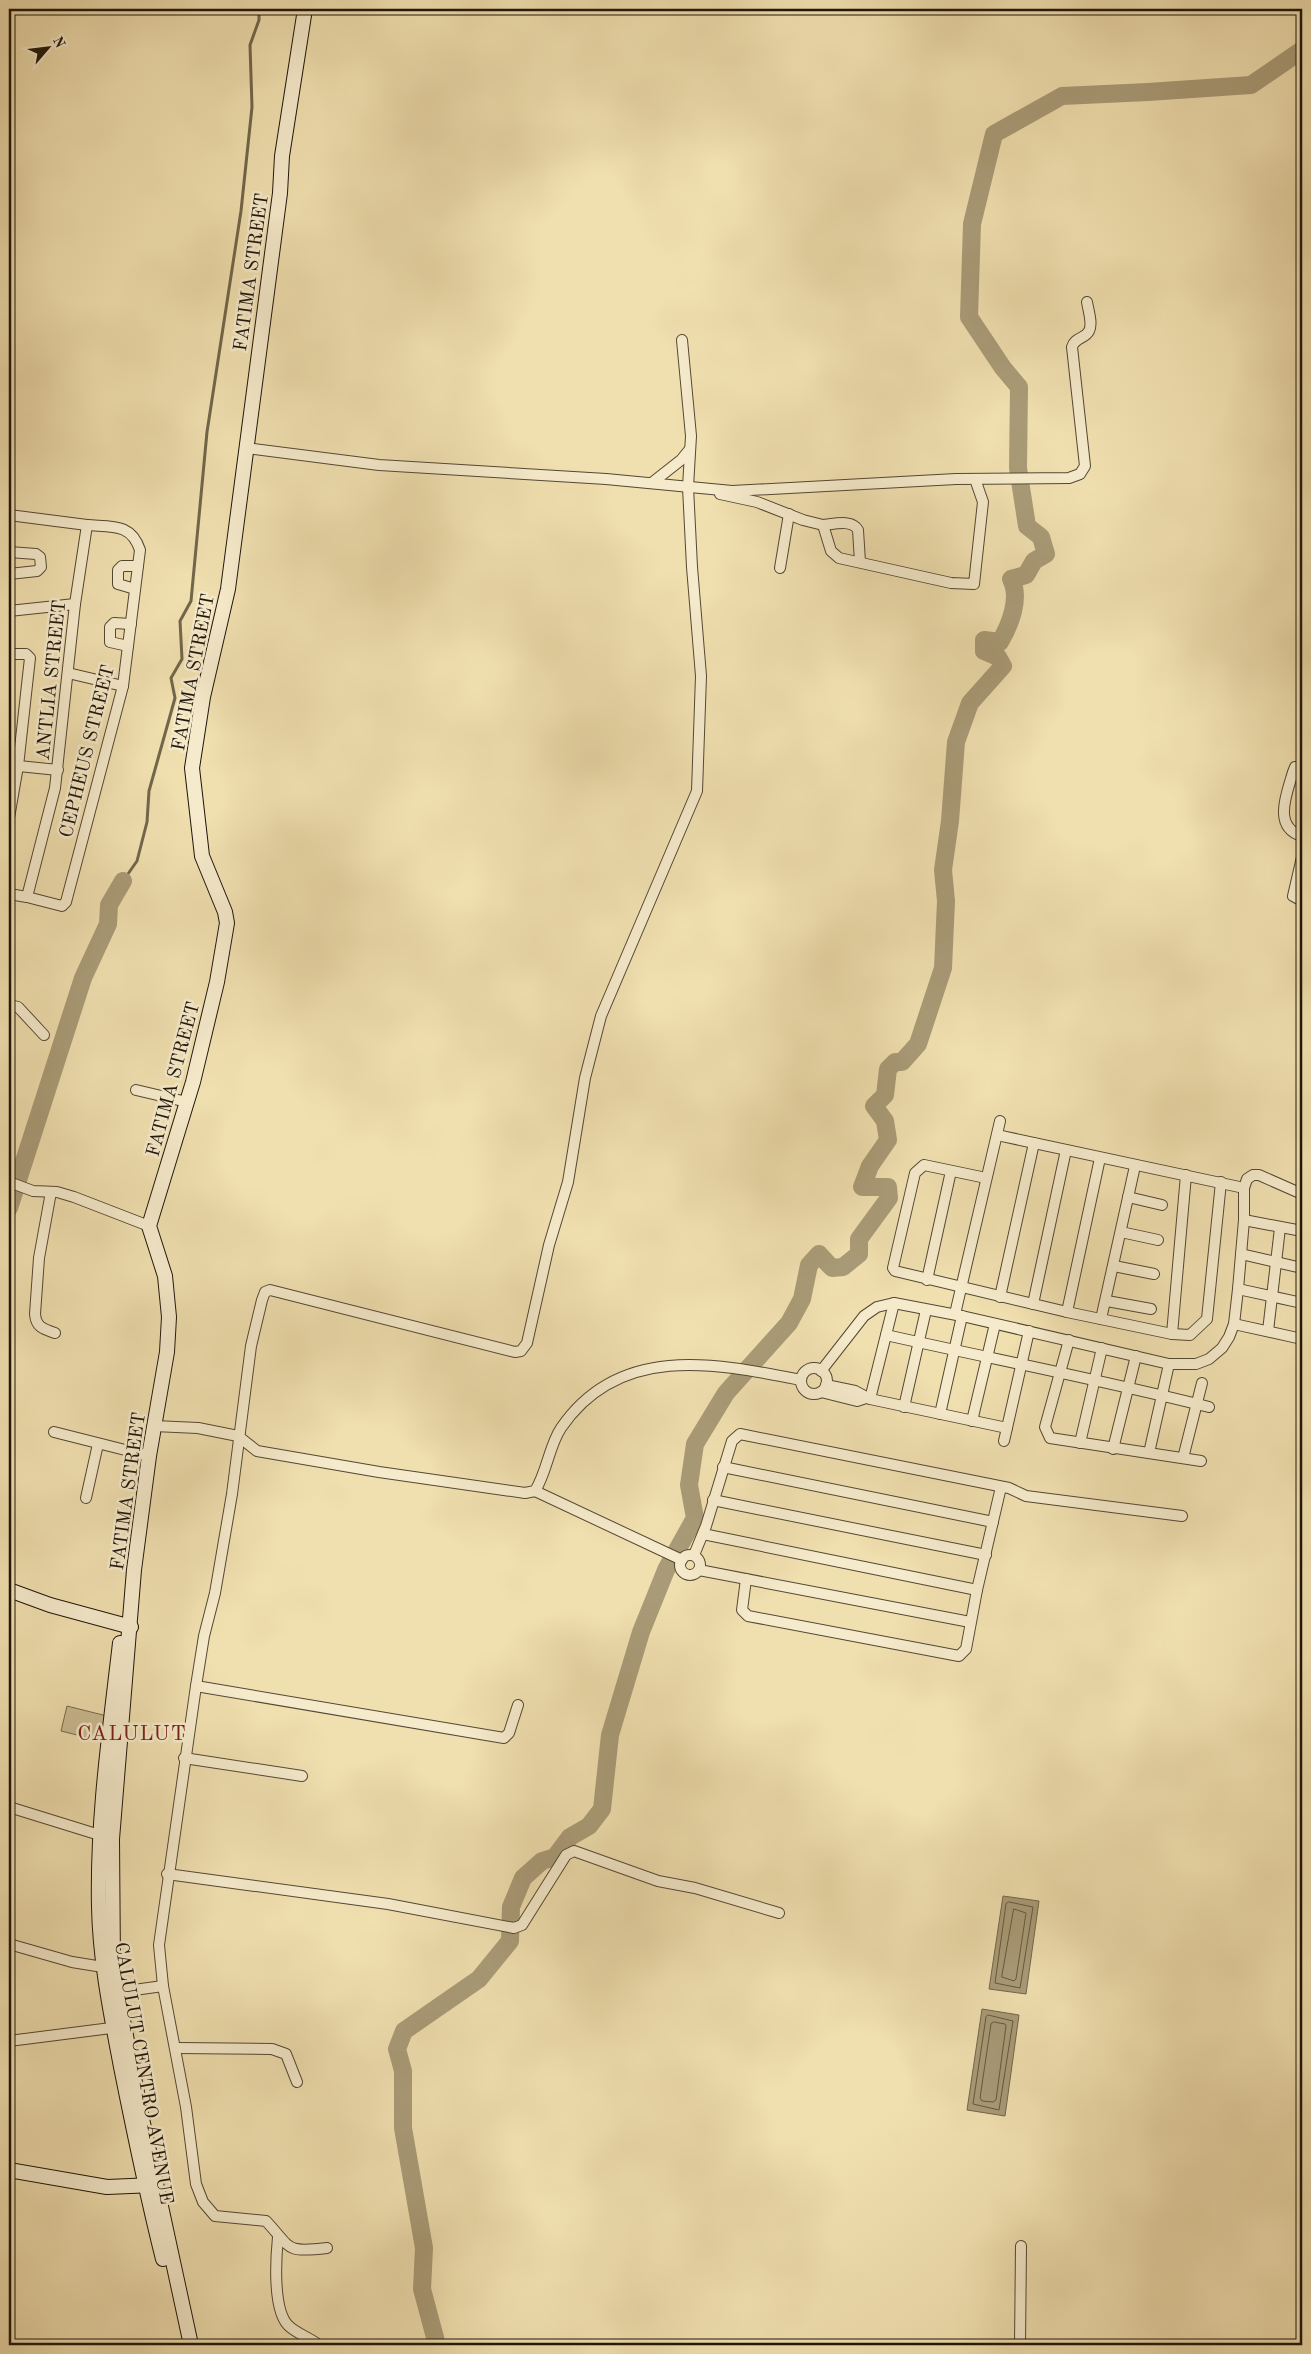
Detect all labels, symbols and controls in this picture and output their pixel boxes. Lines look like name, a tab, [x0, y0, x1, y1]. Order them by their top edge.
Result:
north arrow	[22, 22, 72, 72]
text: N	[50, 34, 67, 51]
street label: FATIMA STREET	[232, 192, 273, 353]
street label: FATIMA STREET	[170, 592, 219, 753]
street label: ANTLIA STREET	[35, 599, 70, 762]
street label: CEPHEUS STREET	[58, 663, 119, 840]
street label: FATIMA STREET	[145, 1000, 204, 1159]
street label: FATIMA STREET	[109, 1411, 150, 1572]
district label: CALULUT	[77, 1724, 187, 1745]
street label: CALULUT CENTRO AVENUE	[110, 1941, 175, 2206]

